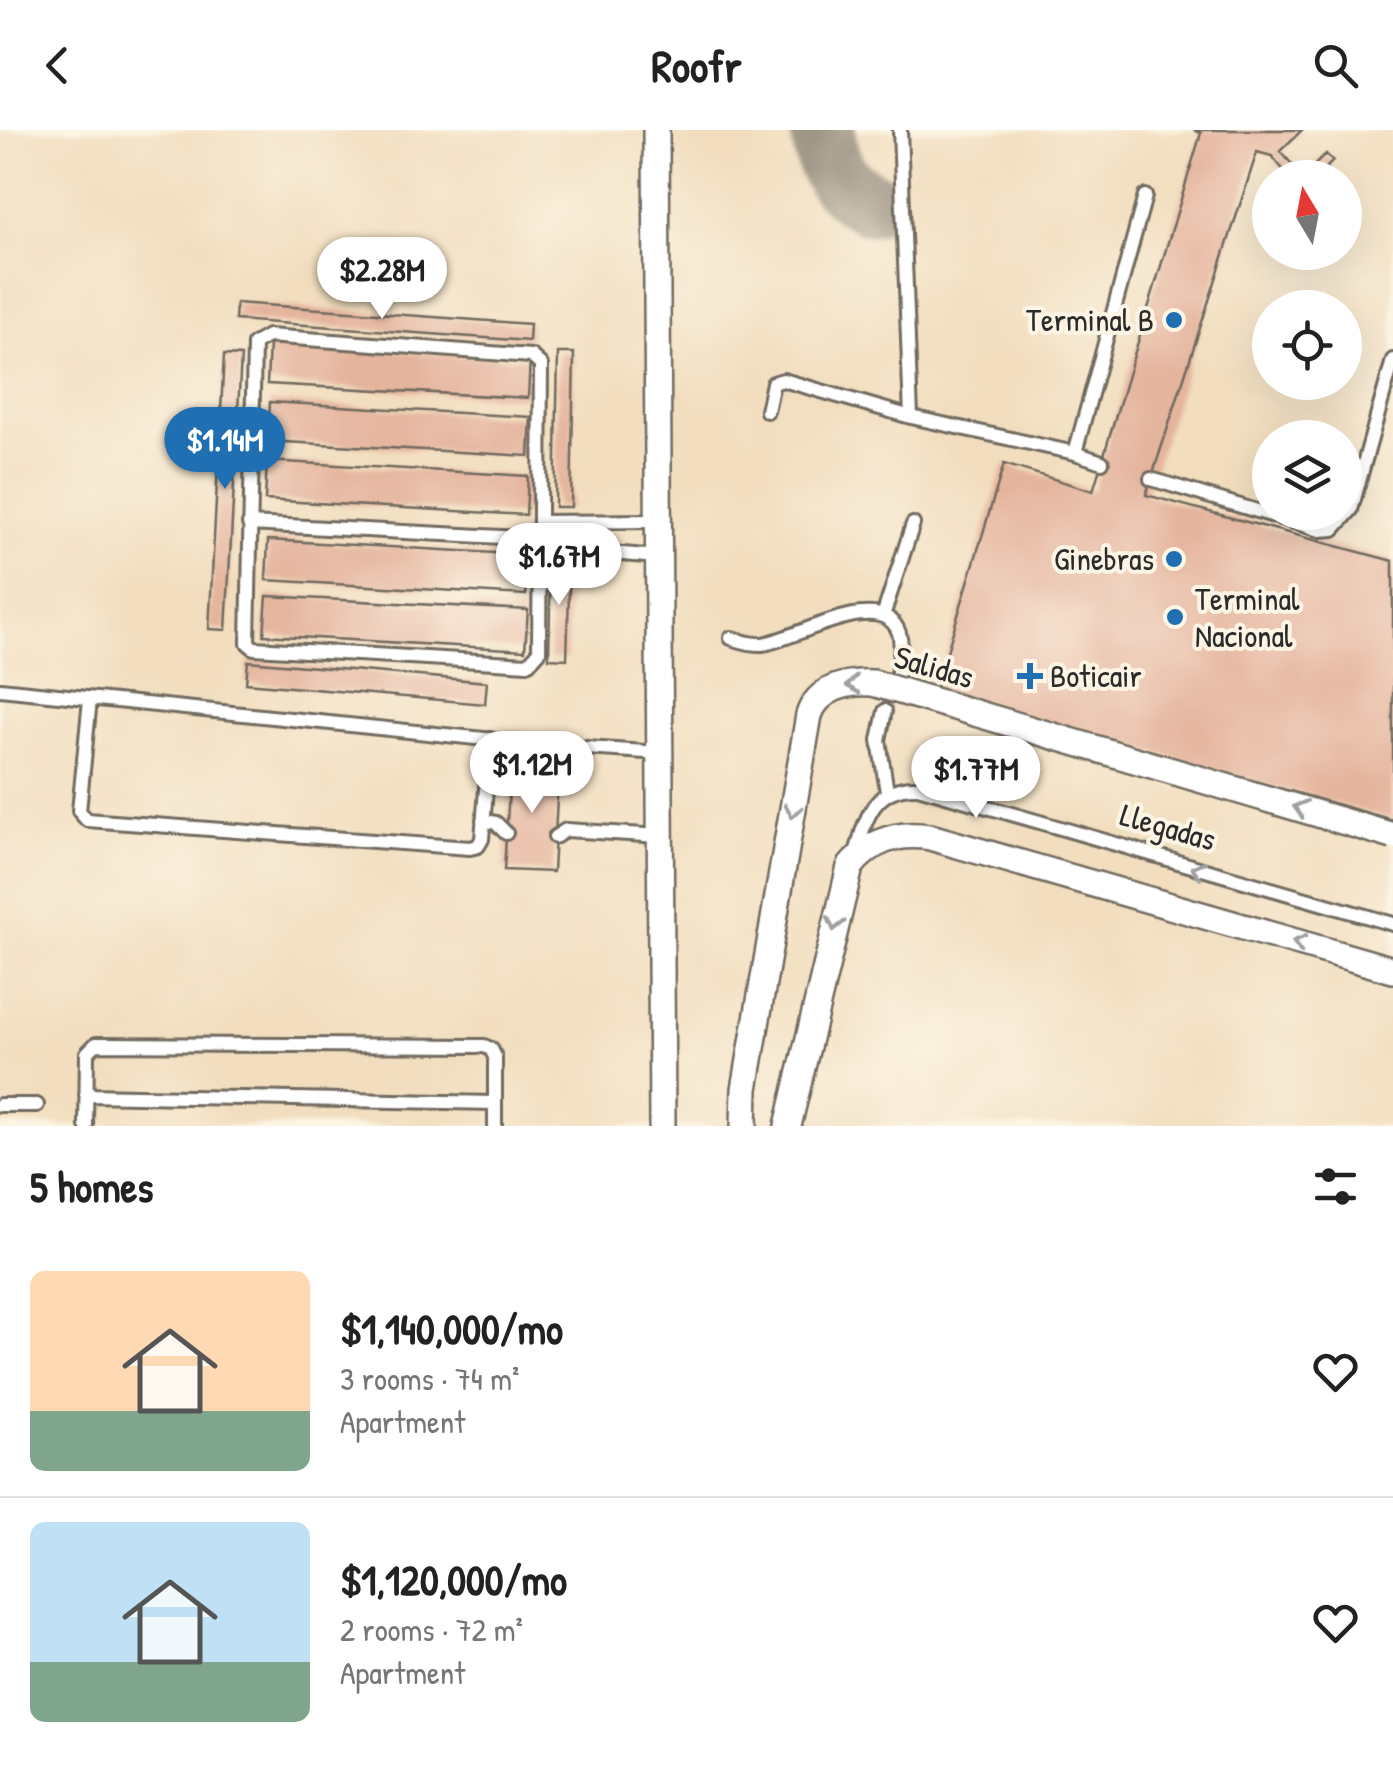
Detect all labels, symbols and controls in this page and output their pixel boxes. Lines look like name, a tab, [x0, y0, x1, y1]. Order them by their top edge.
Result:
text: Roofr	[651, 35, 742, 96]
icon: back	[30, 38, 85, 93]
icon: search	[1308, 38, 1363, 93]
north arrow	[1252, 160, 1362, 270]
map controls	[1252, 160, 1362, 530]
pin: $2.28M	[301, 237, 463, 322]
text: $2.28M	[339, 248, 425, 291]
button: locate	[1252, 290, 1362, 400]
place label: Terminal B	[1026, 298, 1154, 341]
marker: Terminal B	[1163, 309, 1185, 331]
pin: $1.14M	[144, 407, 306, 492]
text: $1.14M	[186, 418, 264, 461]
button: layers	[1252, 420, 1362, 530]
pin: $1.67M	[478, 523, 640, 608]
text: $1.67M	[518, 534, 600, 577]
place label: Ginebras	[1054, 537, 1154, 580]
marker: Ginebras	[1163, 548, 1185, 570]
place label: Terminal Nacional	[1195, 577, 1300, 657]
marker: Terminal Nacional	[1164, 606, 1186, 628]
street label: Salidas	[890, 635, 979, 698]
place label: Boticair	[1050, 654, 1142, 697]
marker: Boticair	[1019, 665, 1041, 687]
one-way arrow	[845, 674, 861, 695]
pin: $1.12M	[451, 731, 613, 816]
pin: $1.77M	[895, 736, 1057, 821]
text: $1.12M	[492, 742, 572, 785]
text: $1.77M	[933, 747, 1019, 790]
street label: Llegadas	[1115, 792, 1221, 861]
one-way arrow	[1292, 799, 1309, 820]
one-way arrow	[783, 803, 804, 819]
one-way arrow	[1190, 860, 1207, 881]
one-way arrow	[826, 915, 847, 932]
one-way arrow	[1292, 934, 1309, 955]
text: 5 homes	[30, 1158, 153, 1215]
icon: filters	[1308, 1159, 1363, 1214]
text: $1,140,000/mo	[340, 1300, 563, 1357]
icon: home	[110, 1311, 230, 1431]
icon: heart	[1308, 1344, 1363, 1399]
text: 3 rooms · 74 m²	[340, 1357, 519, 1400]
text: Apartment	[340, 1400, 465, 1443]
text: $1,120,000/mo	[340, 1551, 567, 1608]
icon: home	[110, 1562, 230, 1682]
icon: heart	[1308, 1595, 1363, 1650]
text: 2 rooms · 72 m²	[340, 1608, 523, 1651]
text: Apartment	[340, 1651, 465, 1694]

